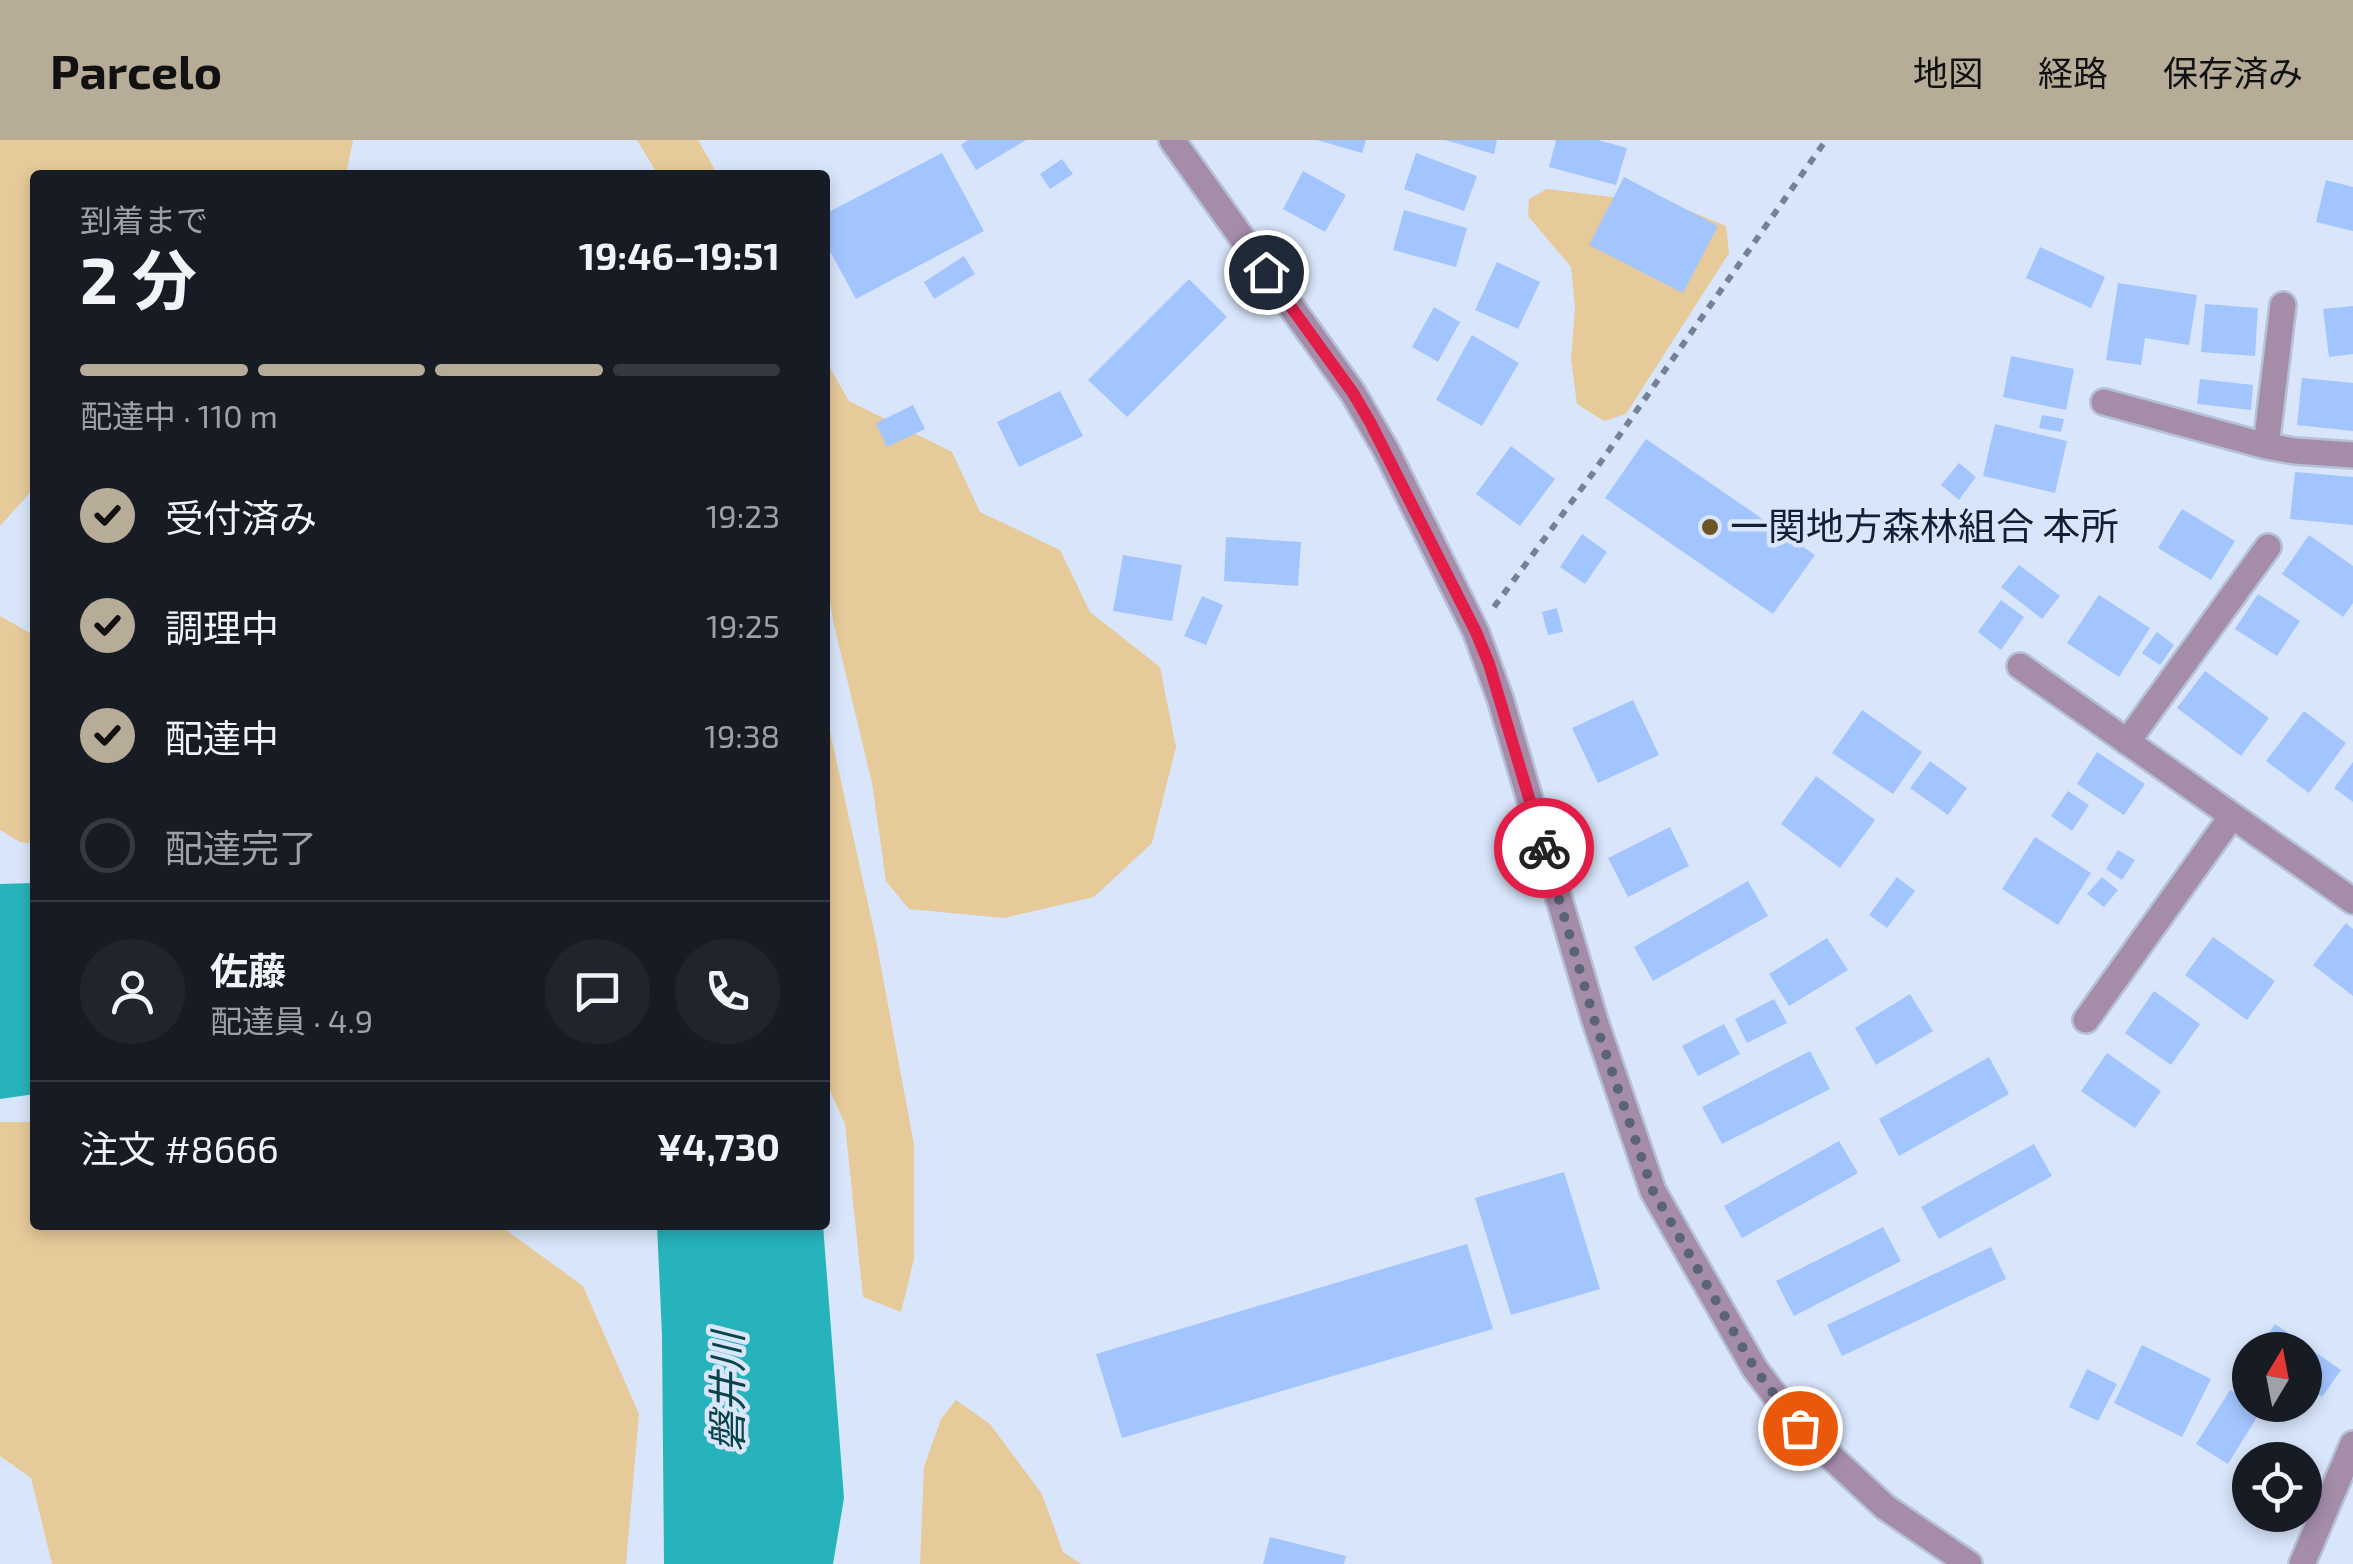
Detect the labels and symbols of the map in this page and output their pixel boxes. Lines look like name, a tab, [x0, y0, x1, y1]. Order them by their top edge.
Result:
pin	[1224, 230, 1309, 315]
place label: 一関地方森林組合 本所	[1730, 502, 2118, 548]
marker: 一関地方森林組合 本所	[1699, 516, 1721, 538]
courier	[1494, 798, 1594, 898]
water label: 磐井川	[702, 1328, 750, 1452]
north arrow	[2232, 1332, 2322, 1422]
pin	[1758, 1386, 1843, 1471]

